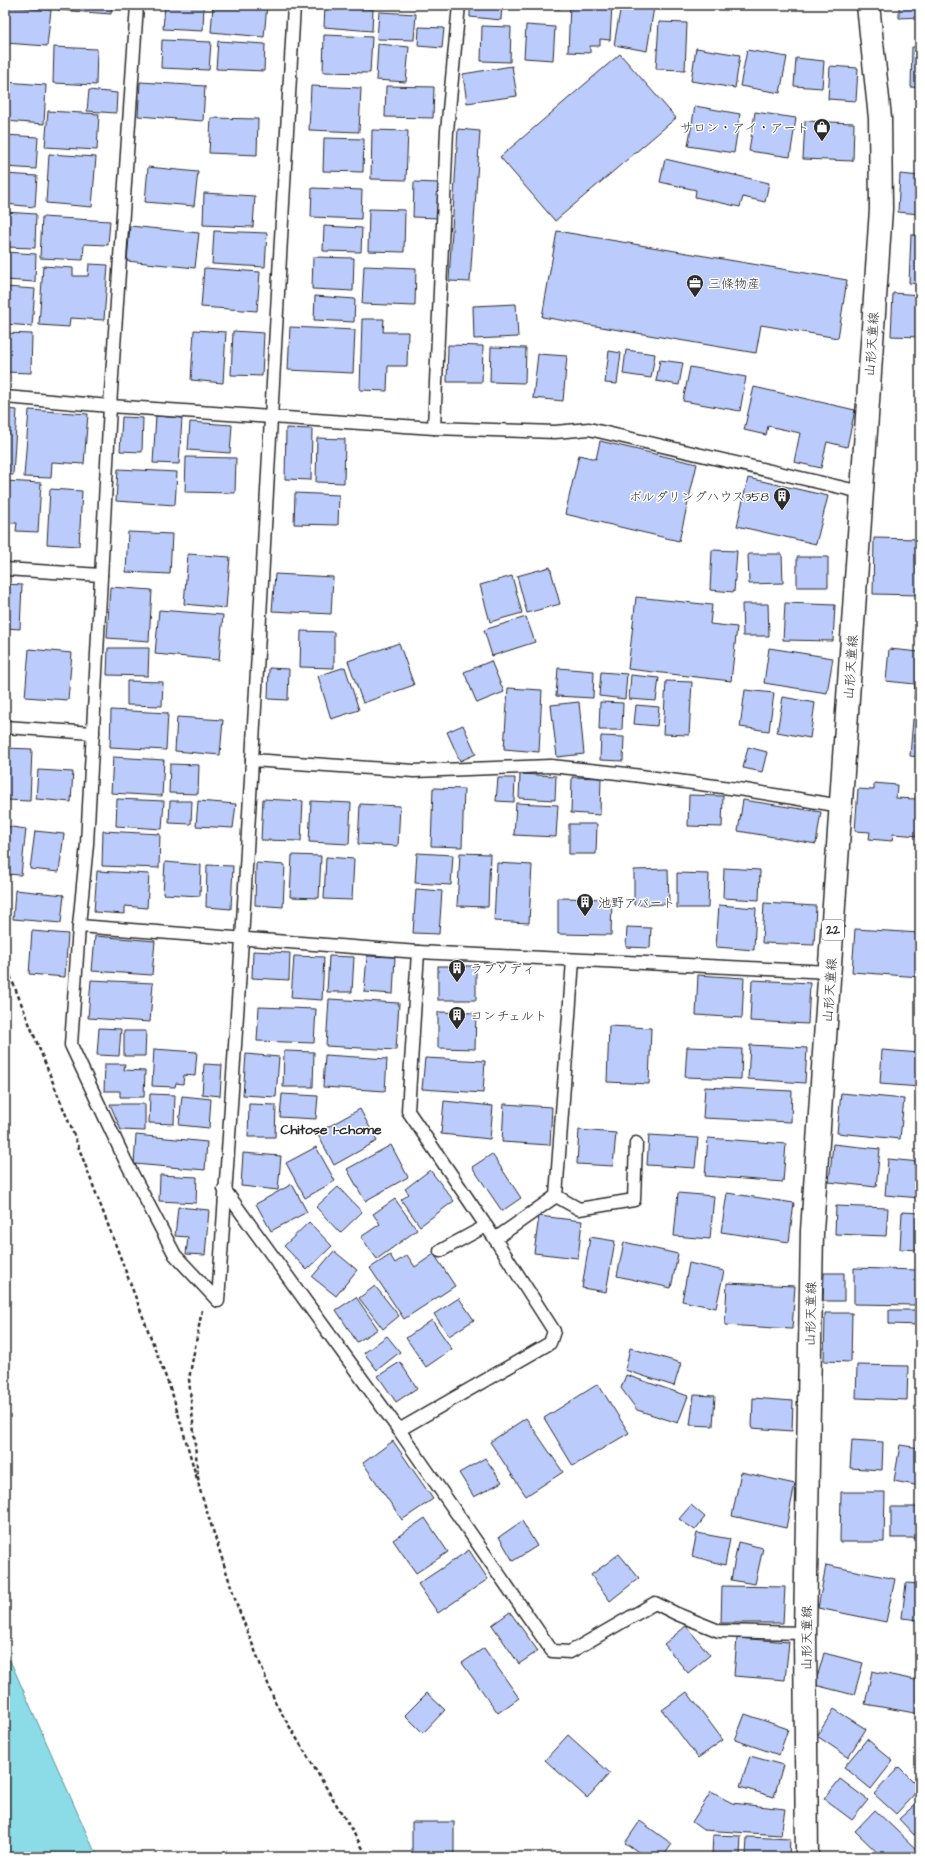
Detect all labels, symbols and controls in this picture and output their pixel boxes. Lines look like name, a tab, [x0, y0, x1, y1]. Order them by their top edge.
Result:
shop icon: サロン・アイ・アート	[812, 117, 832, 142]
place label: サロン・アイ・アート	[680, 119, 809, 137]
office icon: 三條物産	[685, 273, 705, 298]
place label: 三條物産	[708, 275, 760, 293]
street label: 山形天童線	[861, 310, 883, 377]
building icon: ボルダリングハウス358	[772, 486, 792, 511]
place label: ボルダリングハウス358	[629, 488, 770, 506]
street label: 山形天童線	[840, 633, 862, 700]
building icon: 池野アパート	[575, 892, 595, 917]
place label: 池野アパート	[598, 894, 675, 912]
road number: 22	[822, 920, 844, 940]
street label: 山形天童線	[819, 956, 841, 1023]
building icon: ラプソディ	[447, 958, 467, 983]
place label: ラプソディ	[470, 960, 535, 978]
building icon: コンチェルト	[447, 1005, 467, 1030]
place label: コンチェルト	[470, 1007, 547, 1025]
district label: Chitose 1-chome	[281, 1120, 382, 1140]
street label: 山形天童線	[801, 1280, 821, 1347]
street label: 山形天童線	[798, 1605, 816, 1671]

